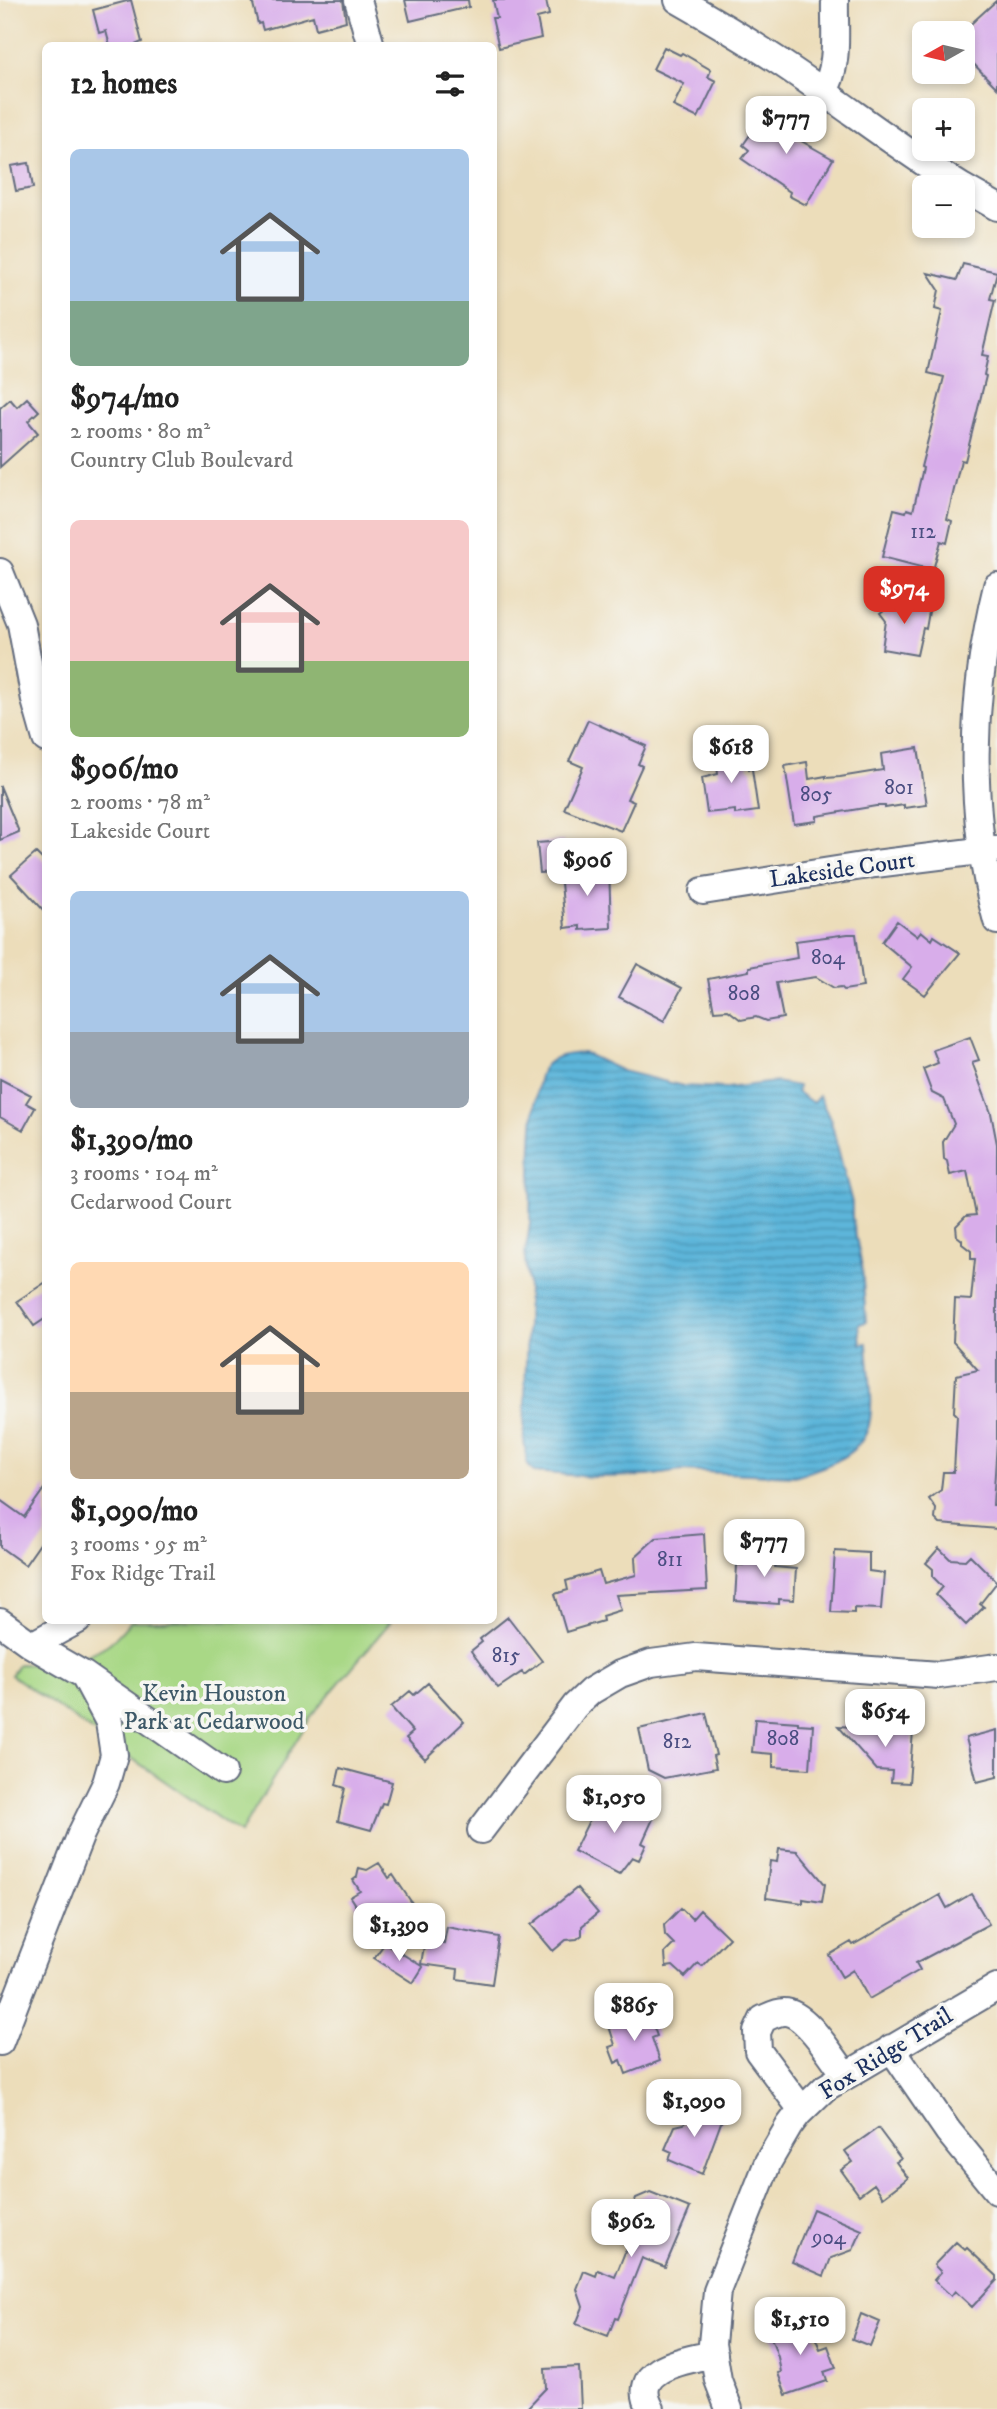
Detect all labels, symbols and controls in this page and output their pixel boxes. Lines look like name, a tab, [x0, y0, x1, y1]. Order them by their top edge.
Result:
north arrow	[912, 21, 975, 84]
map controls	[912, 21, 975, 238]
icon: filters	[431, 65, 469, 103]
text: 12 homes	[70, 66, 177, 103]
pin: $777	[745, 96, 827, 156]
button: +	[912, 98, 975, 161]
text: $777	[762, 104, 810, 133]
button: −	[912, 175, 975, 238]
icon: home	[207, 194, 333, 320]
text: $974/mo	[70, 380, 179, 417]
text: 2 rooms · 80 m²	[70, 417, 210, 446]
text: Country Club Boulevard	[70, 446, 293, 475]
house number: 112	[910, 519, 937, 545]
icon: home	[207, 565, 333, 691]
pin: $974	[863, 566, 945, 626]
text: $974	[880, 574, 929, 603]
pin: $618	[690, 726, 772, 785]
text: $618	[709, 733, 753, 762]
text: $906/mo	[70, 751, 178, 788]
house number: 801	[884, 775, 914, 801]
house number: 805	[800, 782, 832, 808]
text: 2 rooms · 78 m²	[70, 788, 210, 817]
text: Lakeside Court	[70, 817, 210, 846]
pin: $906	[546, 838, 628, 898]
street label: Lakeside Court	[768, 845, 917, 895]
text: $906	[563, 846, 611, 875]
icon: home	[207, 936, 333, 1062]
house number: 804	[811, 945, 846, 971]
house number: 808	[728, 981, 760, 1007]
text: $1,390/mo	[70, 1122, 193, 1159]
text: 3 rooms · 104 m²	[70, 1159, 218, 1188]
text: Cedarwood Court	[70, 1188, 232, 1217]
icon: home	[207, 1307, 333, 1433]
text: $1,090/mo	[70, 1493, 198, 1530]
pin: $777	[723, 1520, 805, 1579]
text: $777	[740, 1527, 788, 1556]
text: 3 rooms · 95 m²	[70, 1530, 207, 1559]
house number: 811	[657, 1547, 683, 1573]
text: Fox Ridge Trail	[70, 1559, 215, 1588]
house number: 815	[492, 1643, 520, 1669]
park label: Kevin Houston Park at Cedarwood	[124, 1679, 304, 1737]
pin: $654	[844, 1690, 926, 1749]
text: $654	[861, 1697, 909, 1726]
house number: 808	[767, 1726, 799, 1752]
house number: 812	[663, 1729, 692, 1755]
pin: $1,050	[557, 1776, 671, 1835]
text: $1,050	[582, 1783, 646, 1812]
pin: $1,390	[342, 1904, 456, 1963]
text: $1,390	[369, 1911, 429, 1940]
pin: $865	[593, 1983, 675, 2043]
text: $865	[610, 1991, 658, 2020]
street label: Fox Ridge Trail	[814, 2001, 959, 2107]
pin: $1,090	[637, 2080, 751, 2139]
text: $1,090	[662, 2087, 726, 2116]
pin: $962	[590, 2200, 672, 2259]
text: $962	[607, 2207, 655, 2236]
house number: 904	[811, 2225, 847, 2251]
pin: $1,510	[743, 2298, 857, 2357]
text: $1,510	[770, 2305, 830, 2334]

